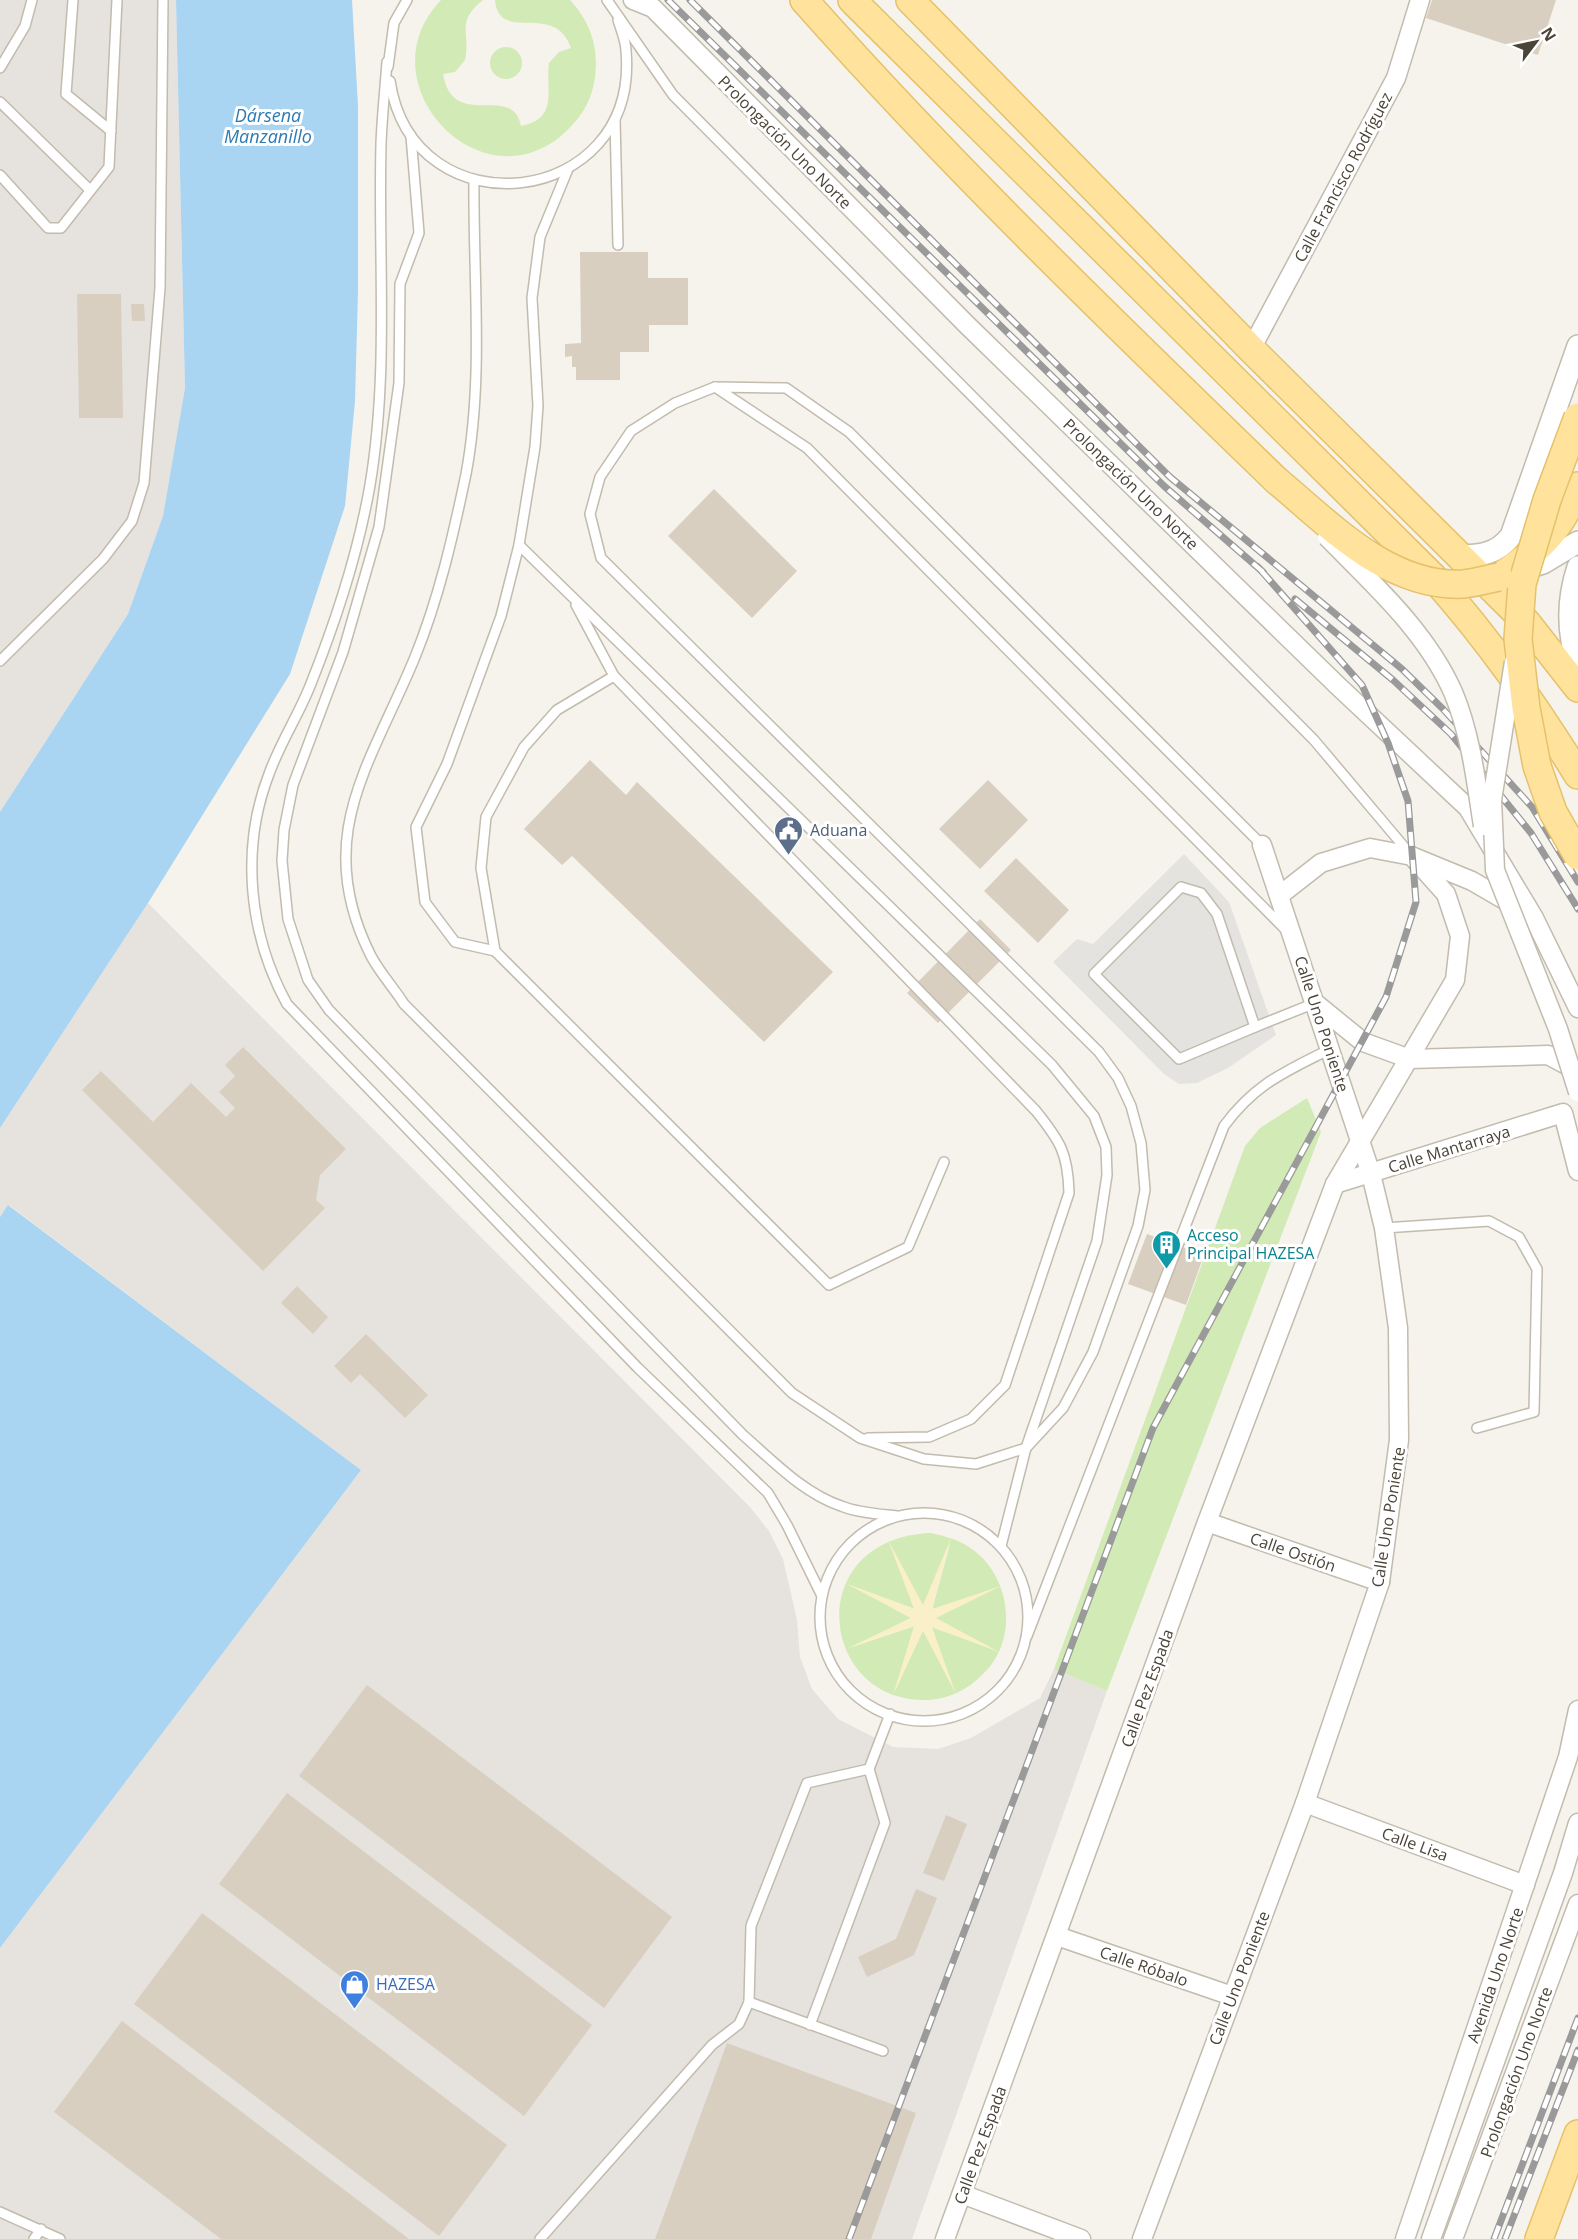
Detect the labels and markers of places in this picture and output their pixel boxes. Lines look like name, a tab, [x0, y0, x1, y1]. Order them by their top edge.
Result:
public building icon: Aduana	[773, 814, 805, 856]
place label: Aduana	[810, 819, 867, 841]
place label: Acceso Principal HAZESA	[1187, 1224, 1315, 1264]
building icon: Acceso Principal HAZESA	[1150, 1228, 1182, 1270]
shop icon: HAZESA	[339, 1968, 371, 2010]
place label: HAZESA	[376, 1973, 436, 1995]

